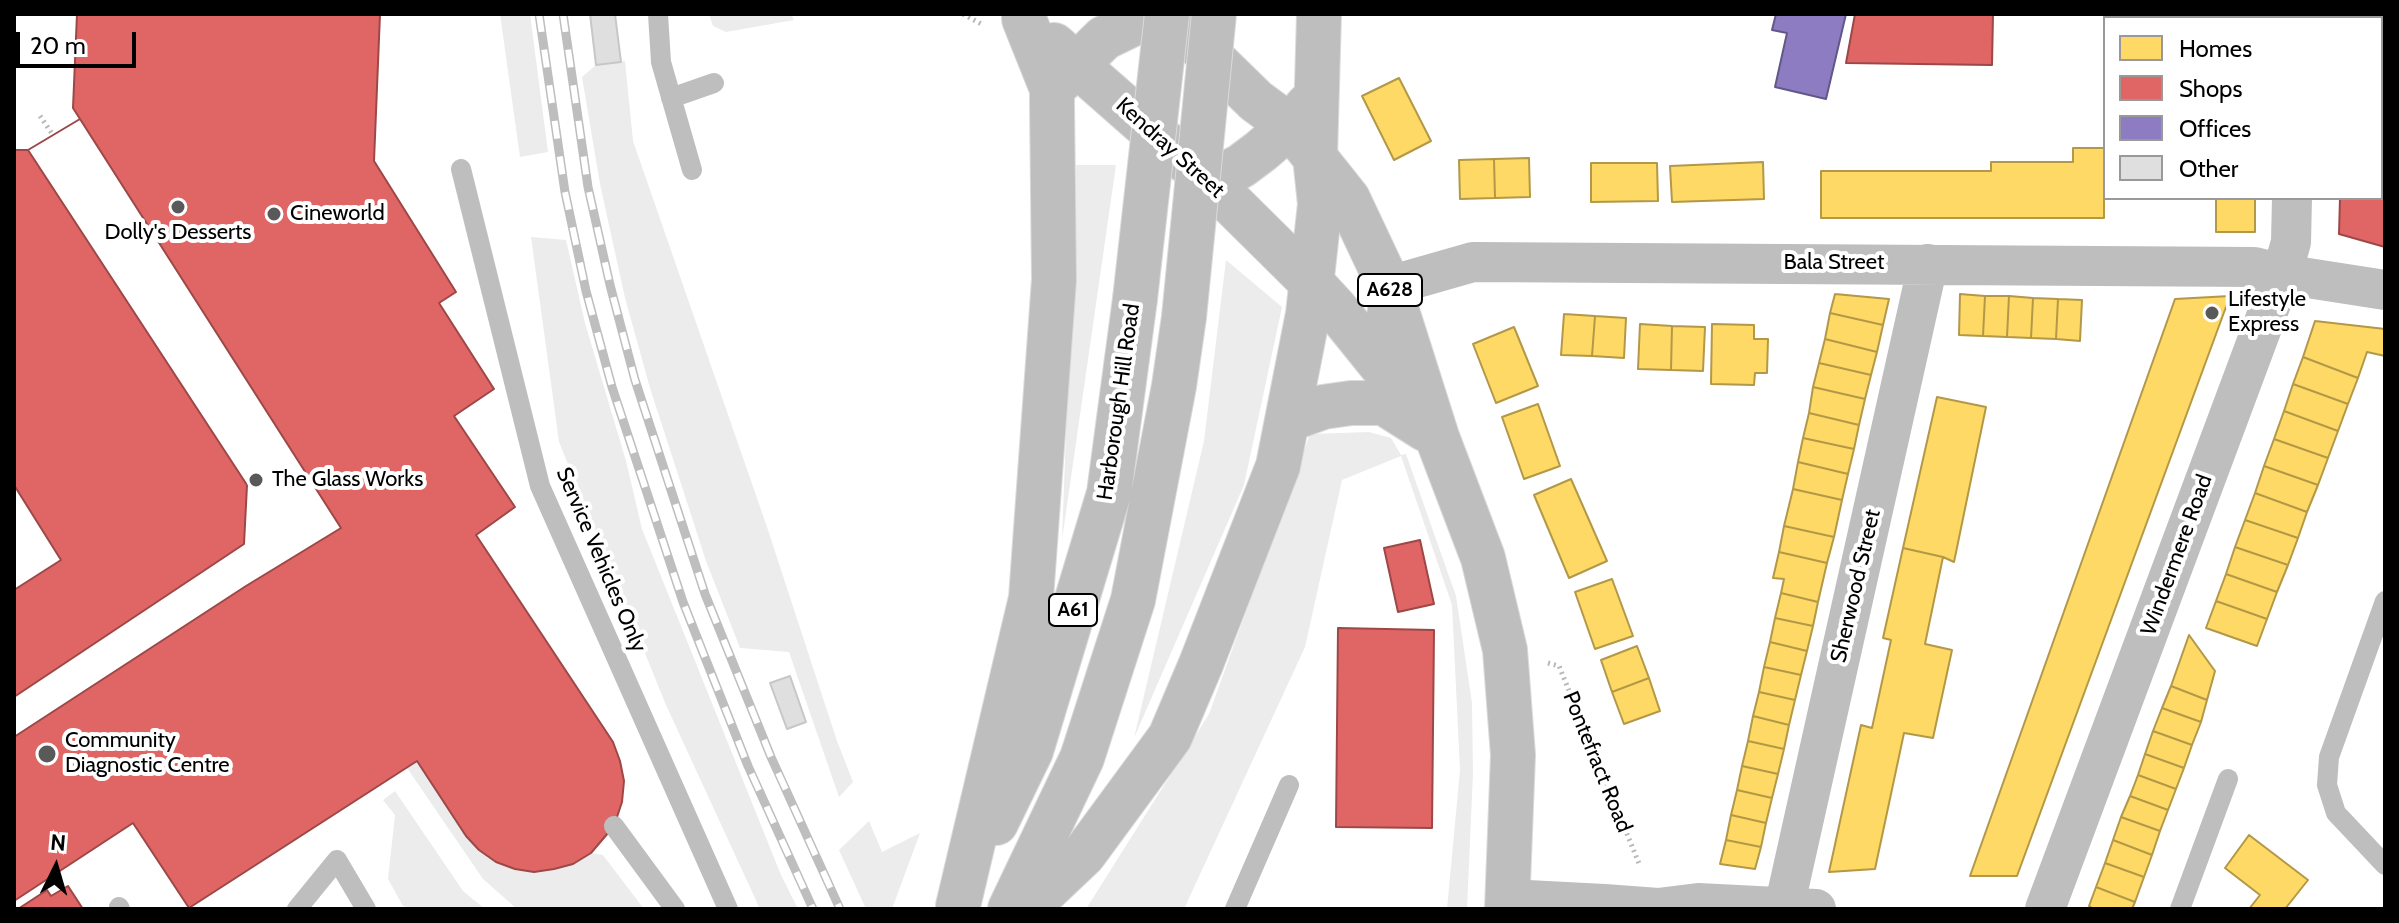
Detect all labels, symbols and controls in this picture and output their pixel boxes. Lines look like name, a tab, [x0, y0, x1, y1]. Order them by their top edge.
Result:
scale bar	[20, 16, 140, 66]
legend	[2103, 16, 2383, 200]
text: 20 m	[30, 31, 86, 60]
text: Homes	[2179, 34, 2252, 63]
text: Shops	[2179, 74, 2242, 103]
street label: Kendray Street	[1110, 92, 1230, 204]
text: Offices	[2179, 114, 2251, 143]
text: Other	[2179, 154, 2238, 183]
marker: Dolly's Desserts	[169, 198, 187, 216]
place label: Cineworld	[290, 201, 385, 227]
marker: Cineworld	[265, 205, 283, 223]
place label: Dolly's Desserts	[105, 220, 251, 246]
street label: Bala Street	[1784, 250, 1884, 276]
road number: A628	[1358, 274, 1422, 306]
place label: Lifestyle Express	[2228, 287, 2306, 338]
street label: Harborough Hill Road	[1092, 302, 1146, 502]
marker: Lifestyle Express	[2203, 304, 2221, 322]
street label: Service Vehicles Only	[550, 464, 652, 656]
place label: The Glass Works	[272, 467, 423, 493]
marker: The Glass Works	[247, 471, 265, 489]
street label: Windermere Road	[2136, 471, 2218, 639]
street label: Sherwood Street	[1826, 507, 1886, 665]
road number: A61	[1049, 594, 1097, 626]
street label: Pontefract Road	[1557, 688, 1637, 836]
place label: Community Diagnostic Centre	[65, 728, 230, 780]
marker: Community Diagnostic Centre	[36, 743, 58, 765]
north arrow	[16, 827, 96, 907]
text: N	[49, 828, 67, 857]

